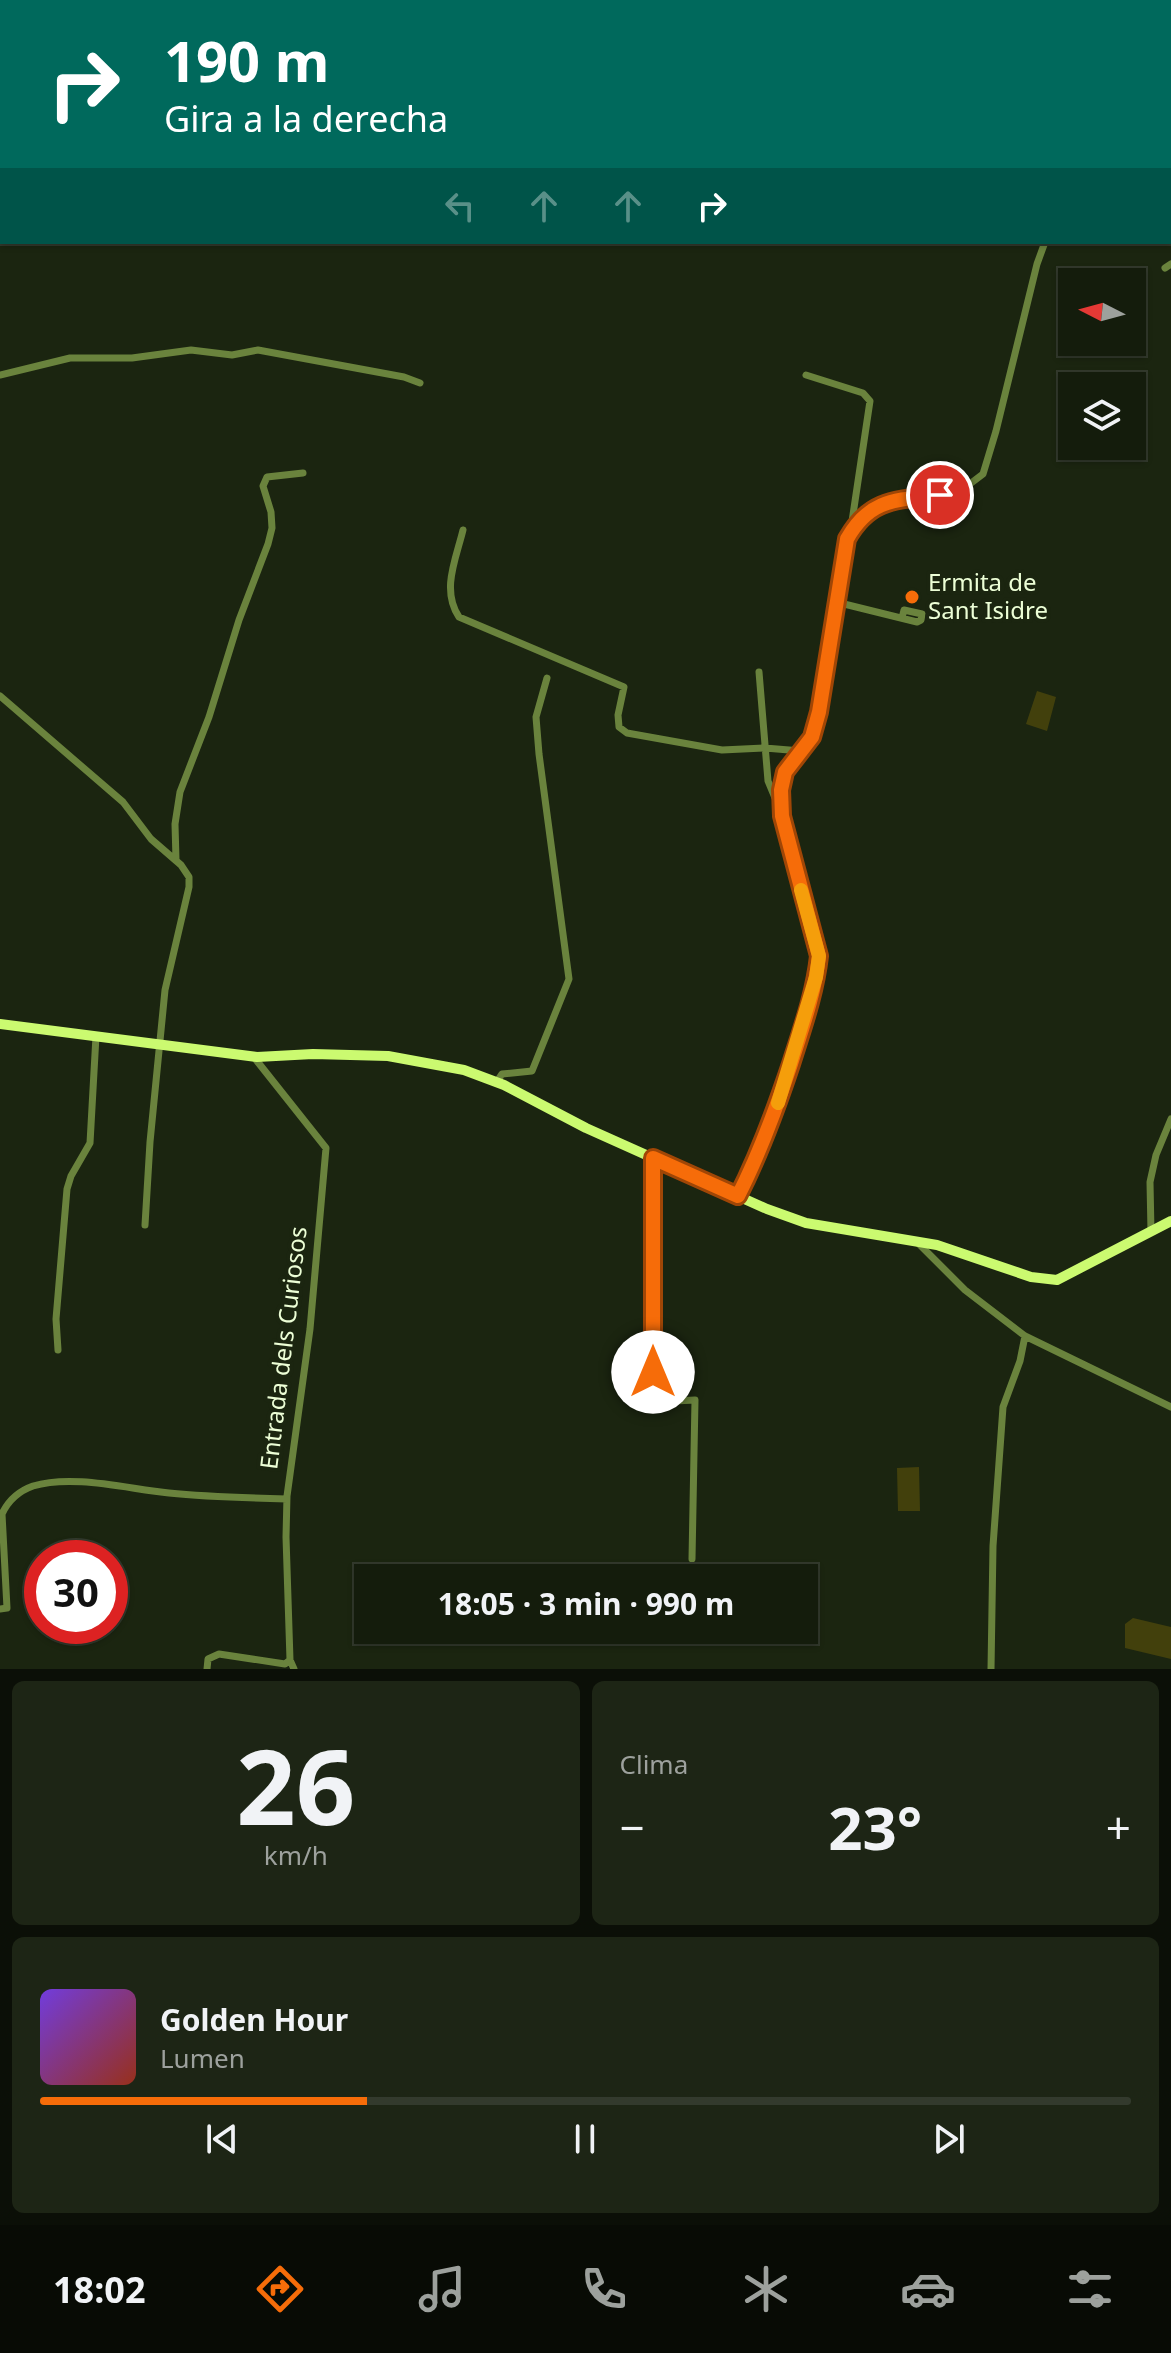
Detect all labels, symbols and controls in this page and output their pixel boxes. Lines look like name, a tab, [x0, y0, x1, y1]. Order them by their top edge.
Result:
text: 190 m	[164, 22, 329, 98]
icon: right	[32, 32, 136, 136]
text: Gira a la derecha	[164, 94, 448, 143]
icon: left	[438, 184, 482, 228]
icon: ahead	[522, 184, 566, 228]
icon: ahead	[606, 184, 650, 228]
icon: right	[690, 184, 734, 228]
north arrow	[1058, 268, 1146, 356]
map controls	[1058, 268, 1146, 460]
button: layers	[1058, 372, 1146, 460]
pin	[906, 461, 974, 529]
icon: arrive	[918, 473, 962, 517]
place label: Ermita de Sant Isidre	[928, 565, 1048, 626]
marker: Ermita de Sant Isidre	[903, 588, 921, 606]
street label: Entrada dels Curiosos	[251, 1224, 314, 1471]
position arrow	[611, 1330, 695, 1414]
speed limit sign: 30	[24, 1540, 128, 1644]
text: 18:05 · 3 min · 990 m	[438, 1583, 734, 1624]
text: 26	[236, 1714, 355, 1855]
text: Clima	[620, 1746, 688, 1782]
text: 23°	[828, 1786, 922, 1868]
text: −	[620, 1797, 645, 1857]
text: +	[1106, 1797, 1131, 1857]
text: km/h	[264, 1837, 328, 1873]
text: Golden Hour	[160, 1999, 348, 2040]
text: Lumen	[160, 2040, 245, 2076]
icon: previous	[200, 2117, 244, 2161]
icon: pause	[563, 2117, 607, 2161]
icon: next	[927, 2117, 971, 2161]
icon: directions	[252, 2261, 308, 2317]
icon: music	[414, 2261, 470, 2317]
icon: phone	[576, 2261, 632, 2317]
icon: climate	[738, 2261, 794, 2317]
icon: car	[900, 2261, 956, 2317]
icon: filters	[1062, 2261, 1118, 2317]
text: 18:02	[53, 2265, 146, 2314]

